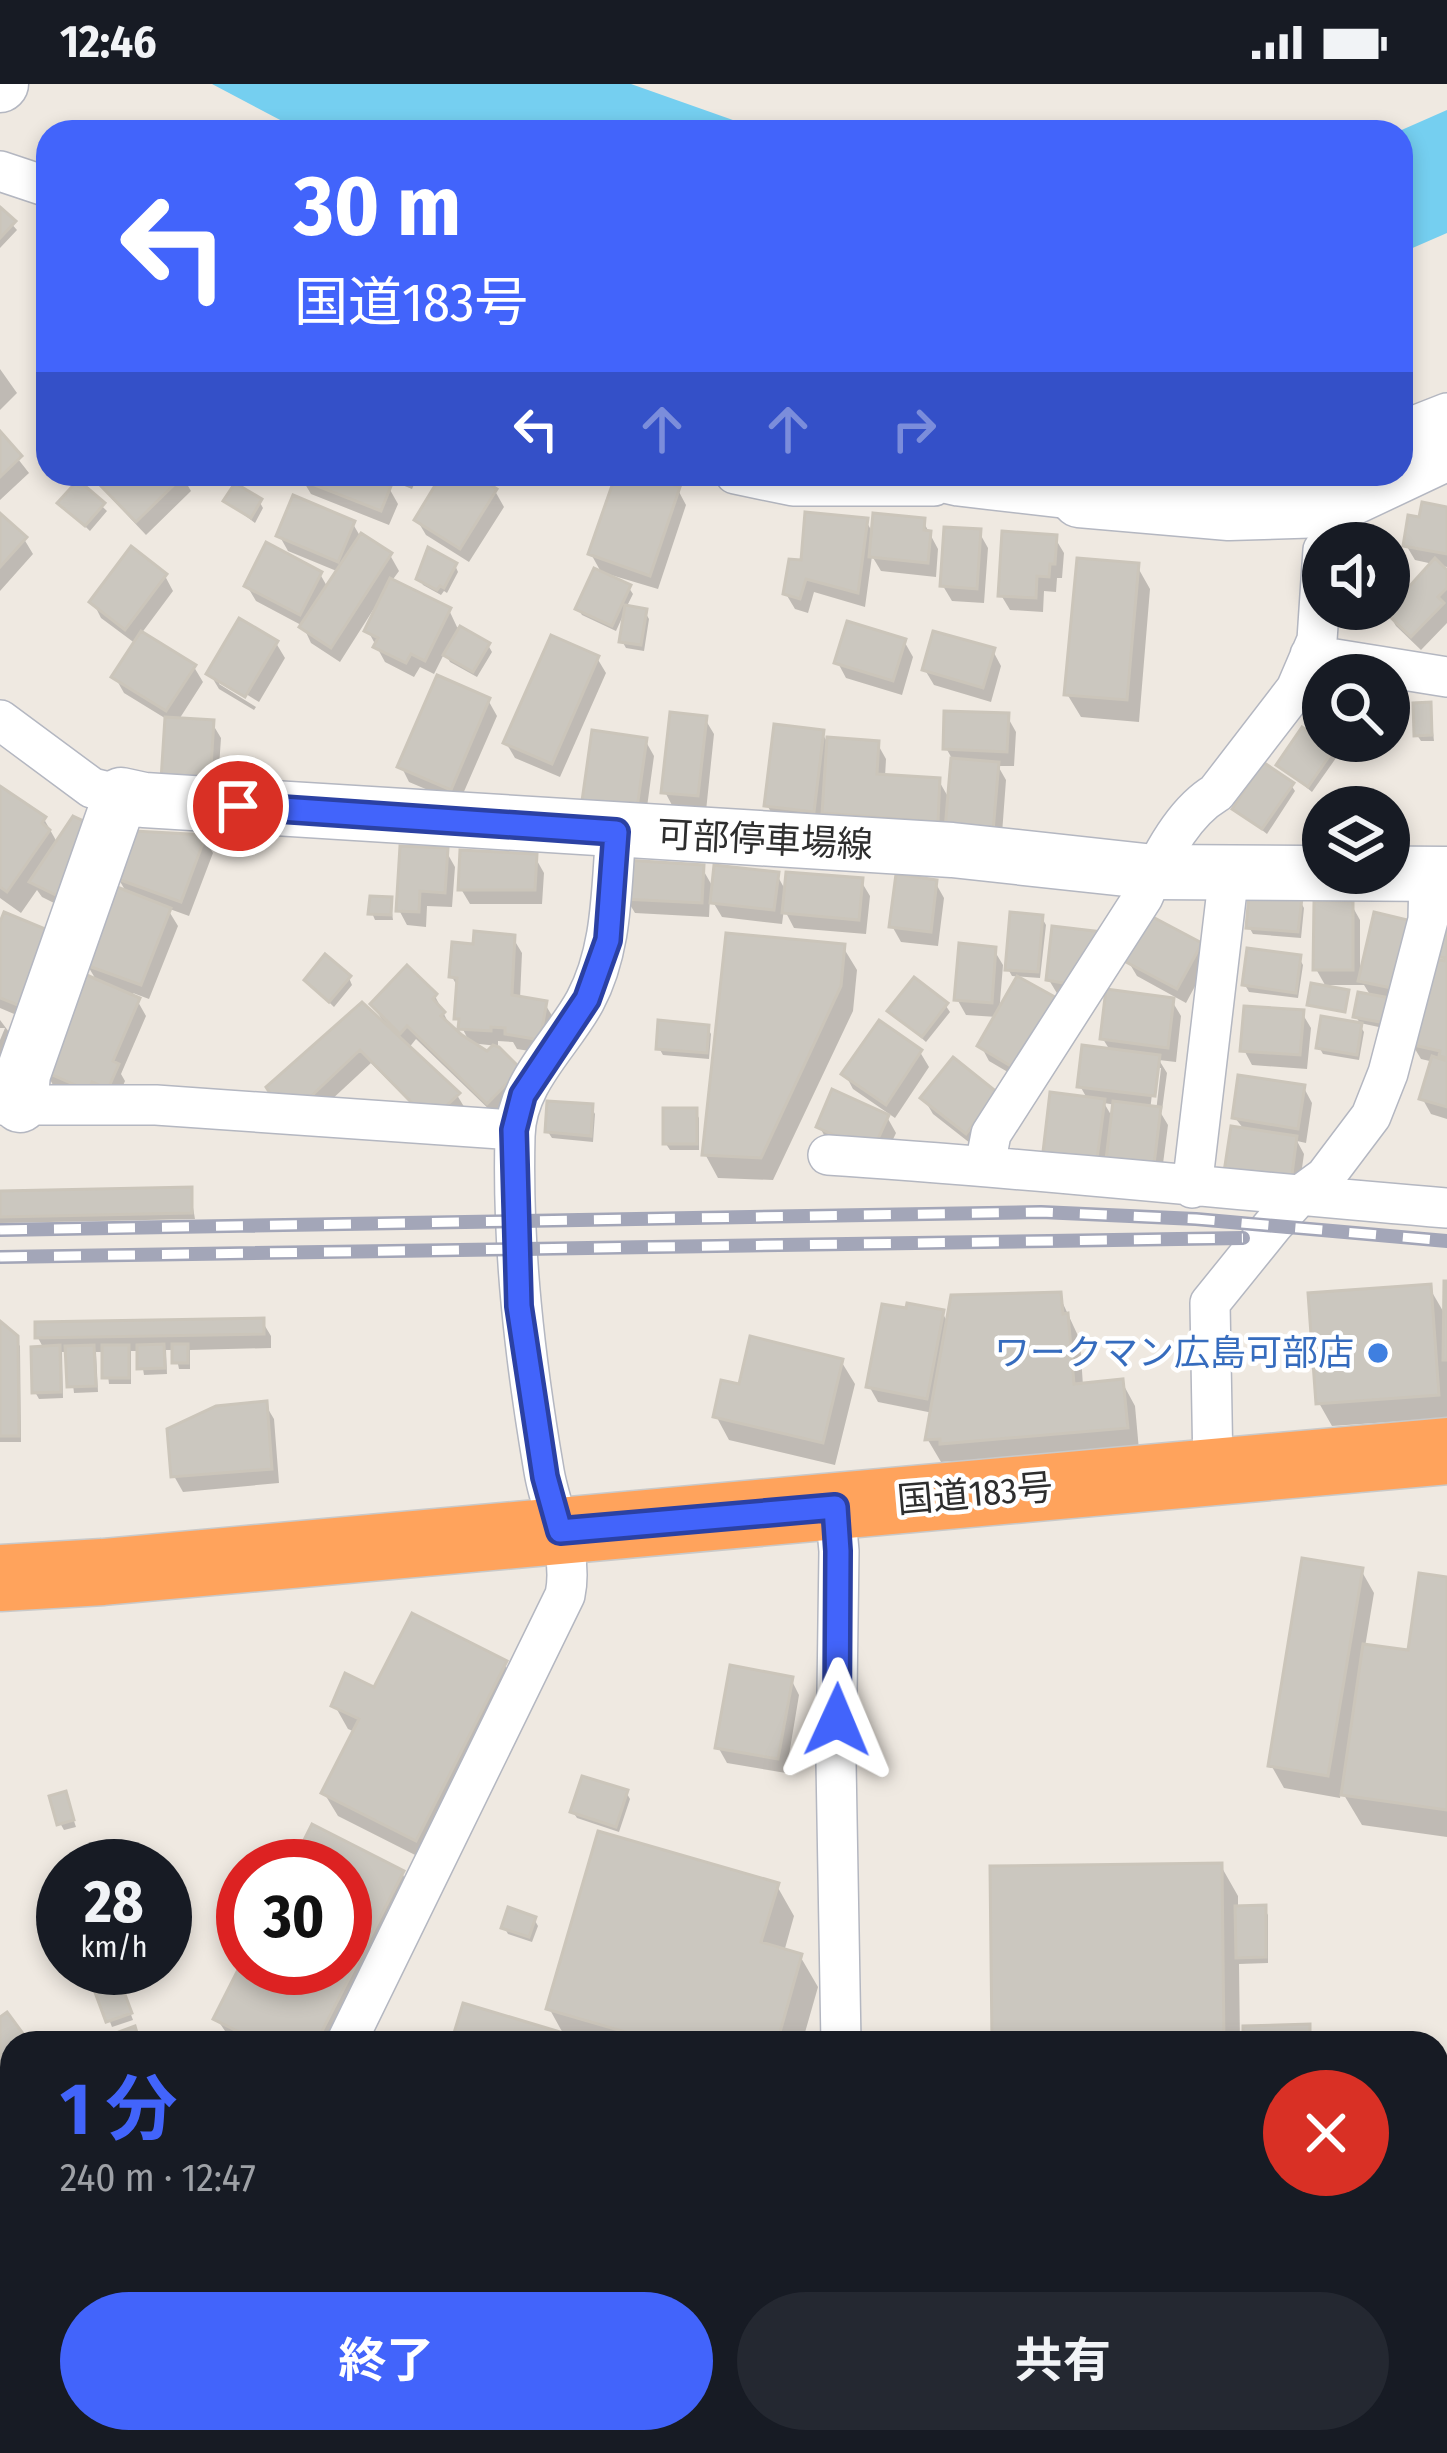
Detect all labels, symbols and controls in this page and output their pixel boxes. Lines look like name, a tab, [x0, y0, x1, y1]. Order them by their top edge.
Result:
text: 12:46	[60, 15, 157, 69]
text: 30 m	[294, 156, 461, 257]
icon: left	[96, 168, 252, 324]
text: 国道183号	[294, 271, 528, 335]
icon: left	[503, 396, 569, 462]
icon: ahead	[629, 396, 695, 462]
icon: ahead	[755, 396, 821, 462]
icon: right	[881, 396, 947, 462]
map controls	[1302, 522, 1410, 894]
button: sound	[1302, 522, 1410, 630]
button: search	[1302, 654, 1410, 762]
pin	[187, 755, 289, 857]
icon: arrive	[205, 773, 271, 839]
button: layers	[1302, 786, 1410, 894]
street label: 可部停車場線	[656, 812, 874, 868]
place label: ワークマン広島可部店	[994, 1331, 1354, 1375]
marker: ワークマン広島可部店	[1365, 1340, 1391, 1366]
street label: 国道183号	[895, 1465, 1055, 1523]
position arrow	[774, 1657, 900, 1783]
speed limit sign: 30	[216, 1839, 372, 1995]
text: 28	[84, 1866, 144, 1938]
text: km/h	[81, 1929, 147, 1965]
text: 1 分	[60, 2067, 177, 2153]
button: close	[1263, 2070, 1389, 2196]
text: 240 m · 12:47	[60, 2155, 256, 2201]
button: 終了	[60, 2292, 713, 2430]
button: 共有	[737, 2292, 1389, 2430]

